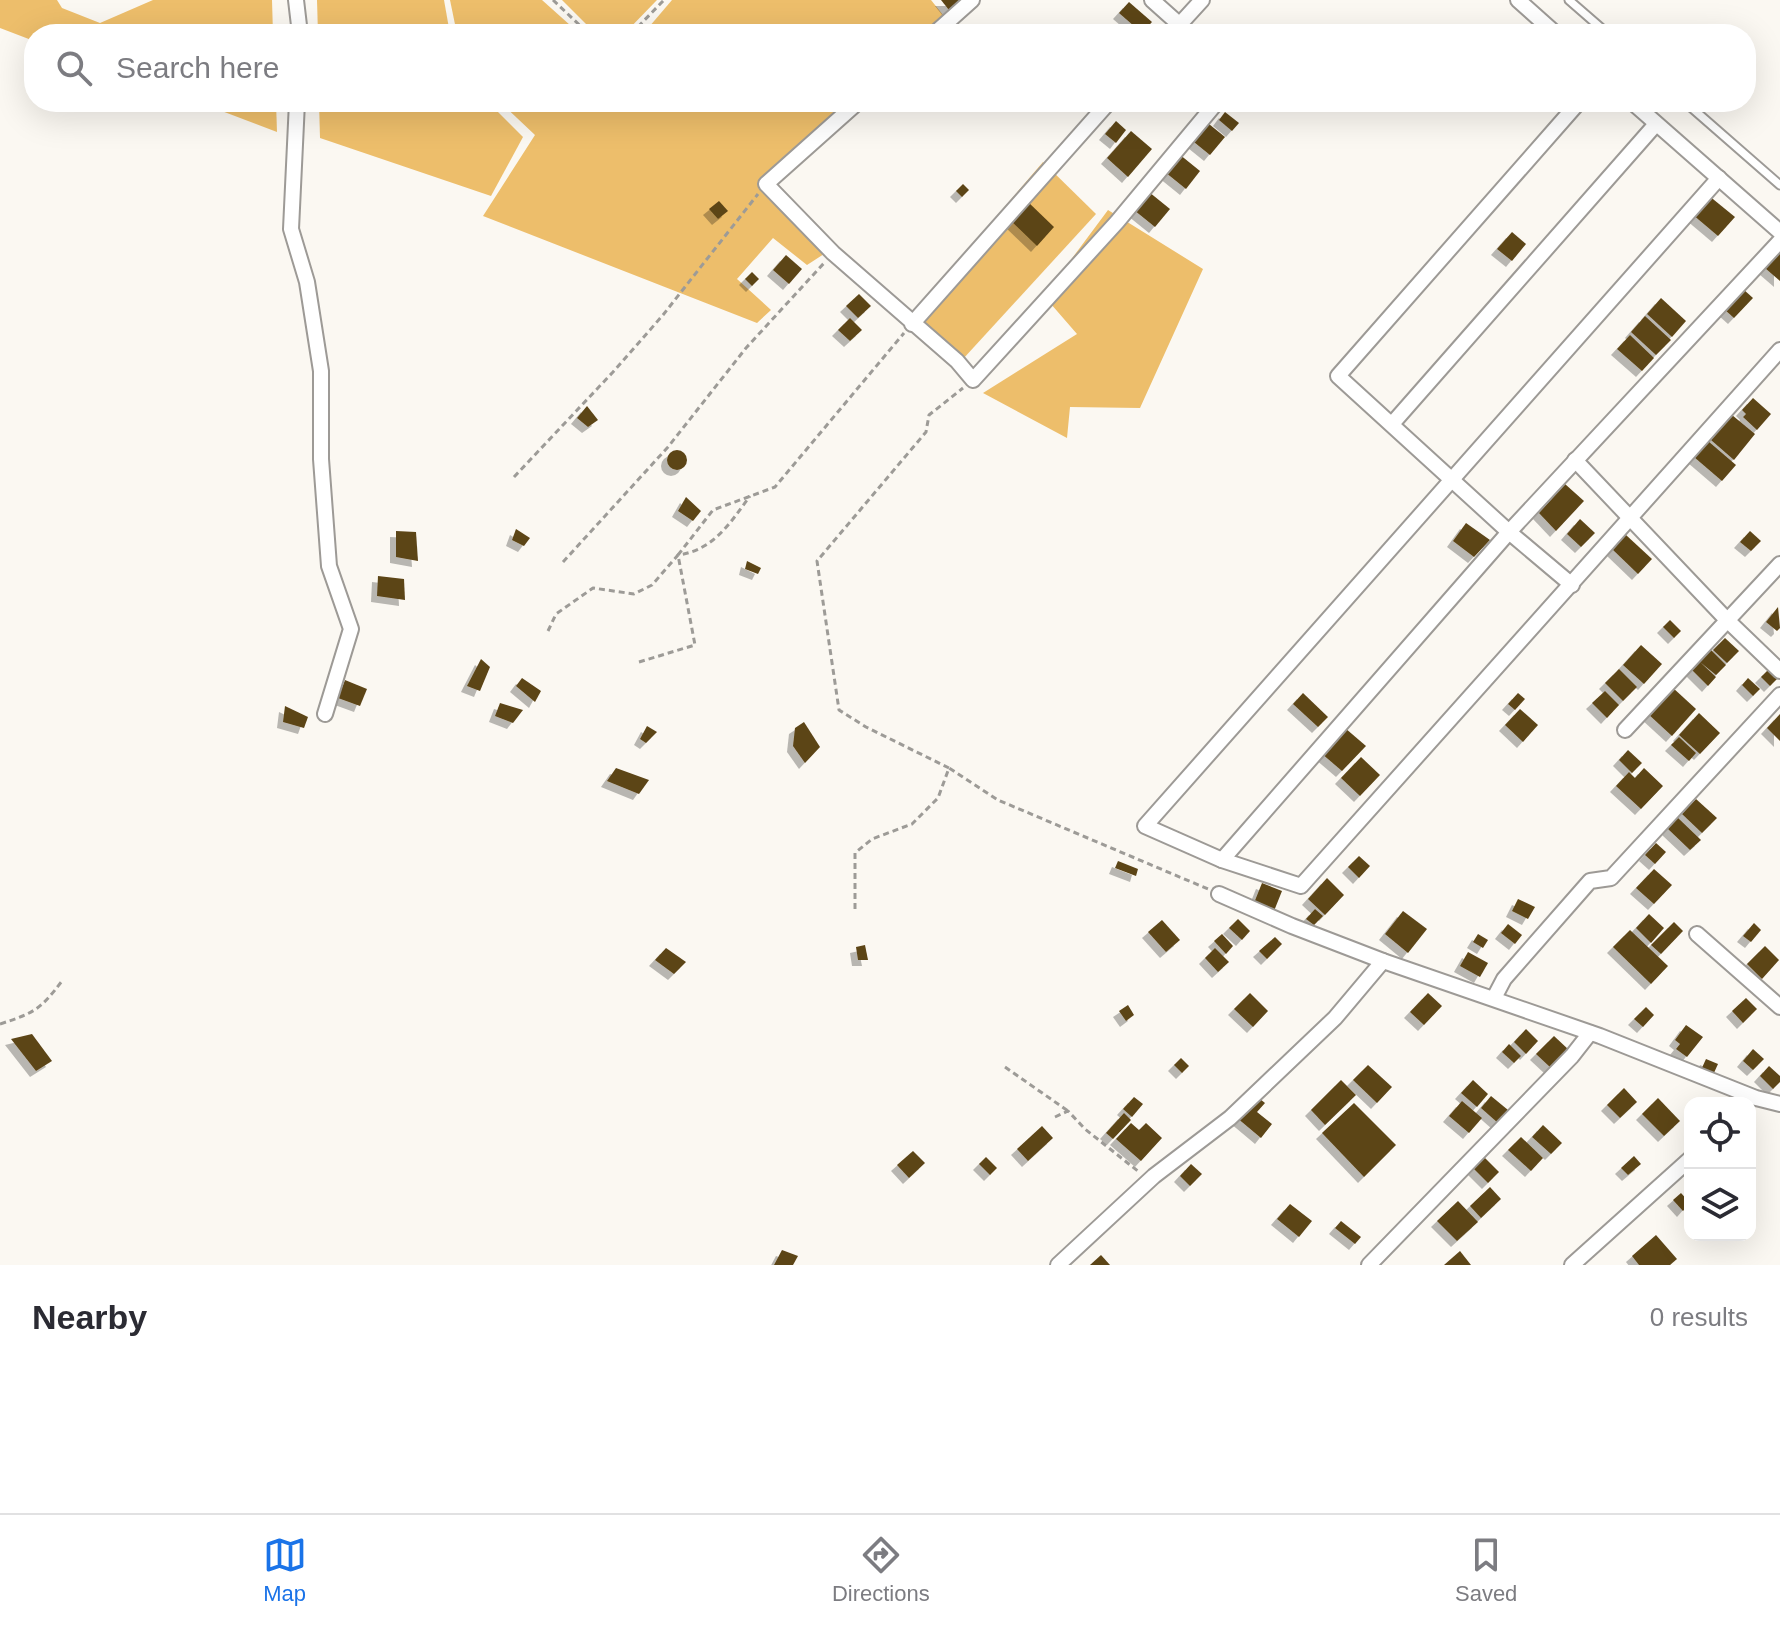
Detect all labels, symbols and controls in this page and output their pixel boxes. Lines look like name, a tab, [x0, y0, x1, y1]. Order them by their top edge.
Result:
search box	[24, 24, 1756, 112]
icon: search	[52, 46, 96, 90]
text: Search here	[116, 51, 279, 84]
map controls	[1684, 1097, 1756, 1241]
button: locate	[1684, 1097, 1756, 1169]
button: layers	[1684, 1169, 1756, 1241]
text: Nearby	[32, 1298, 147, 1336]
text: 0 results	[1650, 1302, 1748, 1332]
tab: Map	[263, 1533, 307, 1607]
tab: Directions	[832, 1533, 930, 1607]
tab: Saved	[1455, 1533, 1517, 1607]

